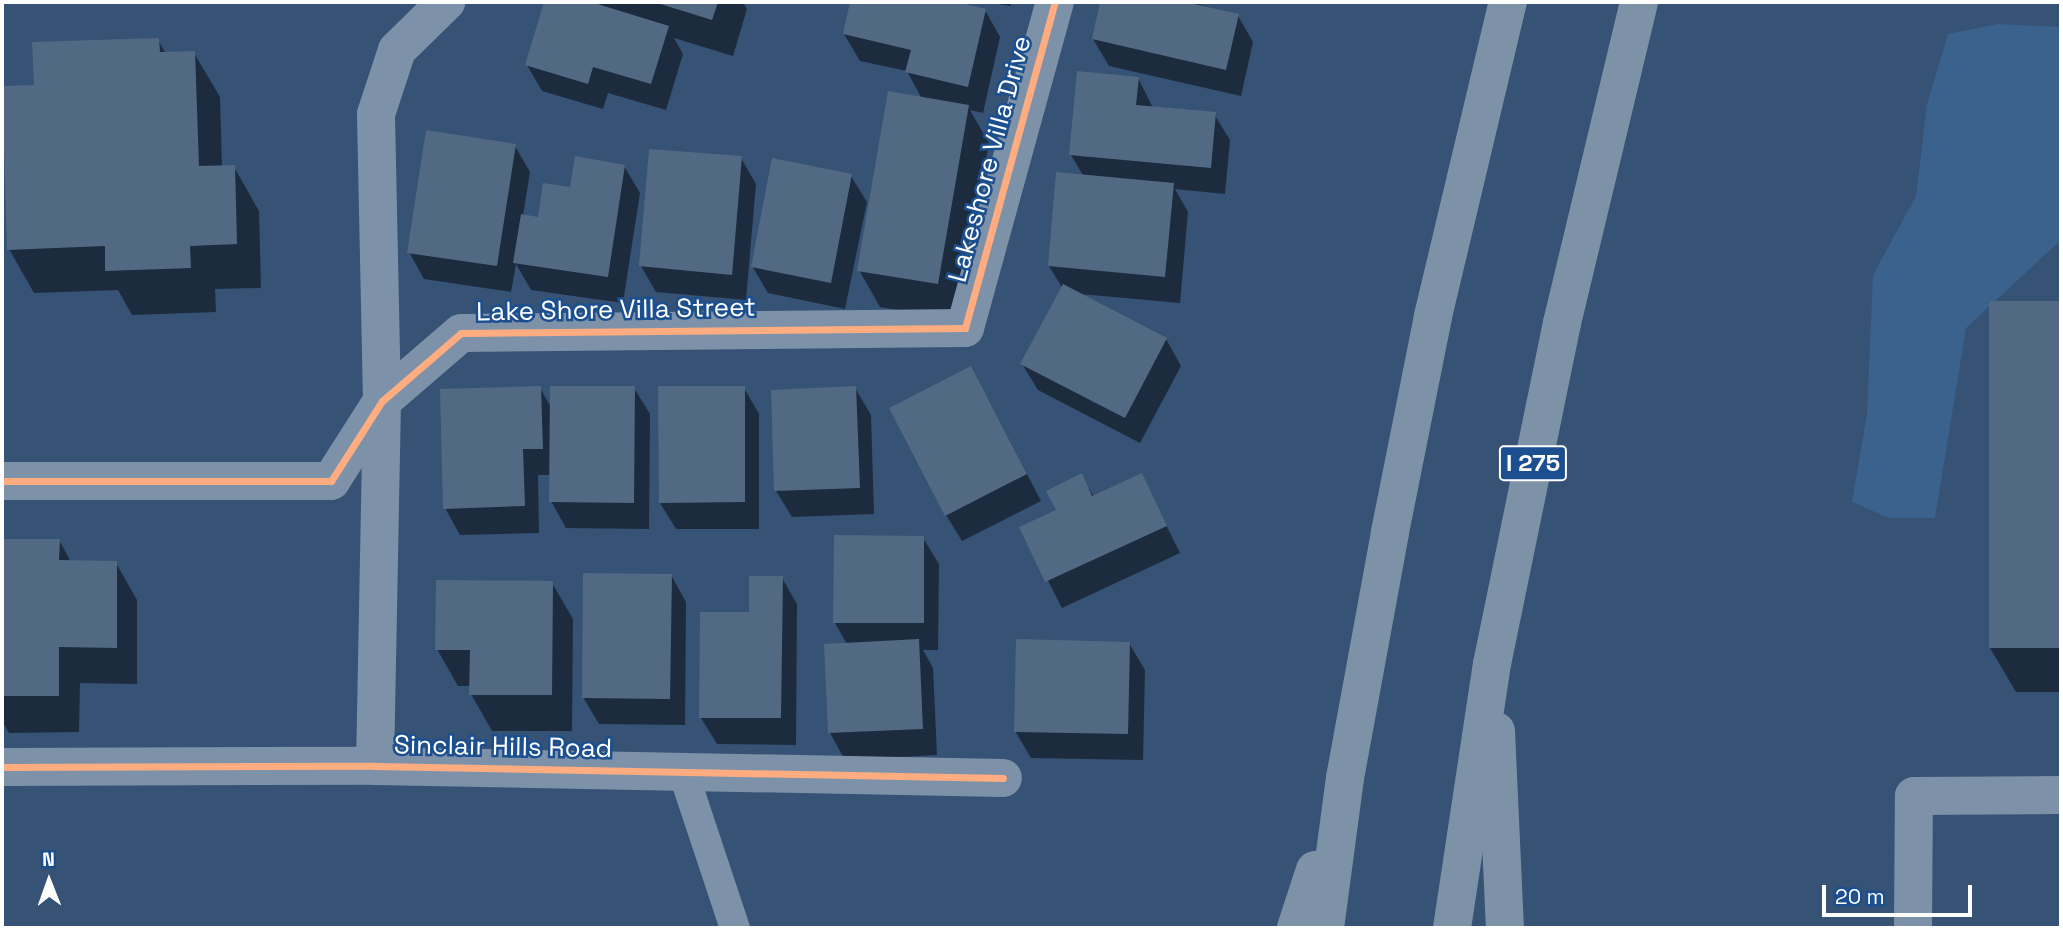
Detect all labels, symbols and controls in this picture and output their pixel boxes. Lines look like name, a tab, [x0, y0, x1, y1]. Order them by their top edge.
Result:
street label: Lakeshore Villa Drive	[942, 32, 1038, 286]
street label: Lake Shore Villa Street	[476, 292, 756, 328]
road number: I 275	[1498, 442, 1568, 484]
street label: Sinclair Hills Road	[394, 729, 612, 765]
north arrow	[14, 846, 84, 916]
text: N	[42, 847, 55, 872]
scale bar	[1825, 870, 1976, 914]
text: 20 m	[1835, 883, 1885, 910]

